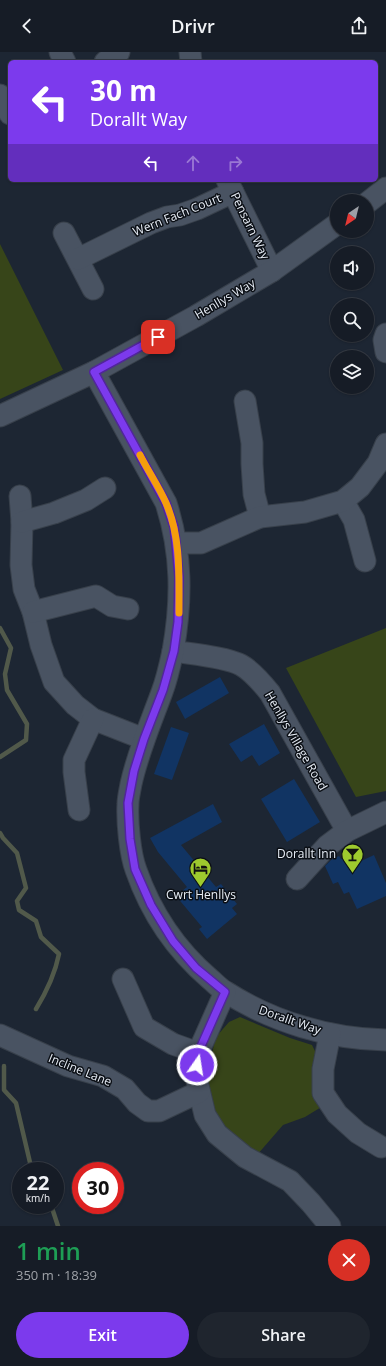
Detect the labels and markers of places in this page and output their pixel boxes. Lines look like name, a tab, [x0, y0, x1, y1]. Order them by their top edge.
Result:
pin	[141, 320, 175, 354]
bar icon: Dorallt Inn	[339, 841, 365, 874]
place label: Dorallt Inn	[277, 845, 336, 862]
hotel icon: Cwrt Henllys	[188, 855, 214, 888]
place label: Cwrt Henllys	[166, 886, 236, 903]

